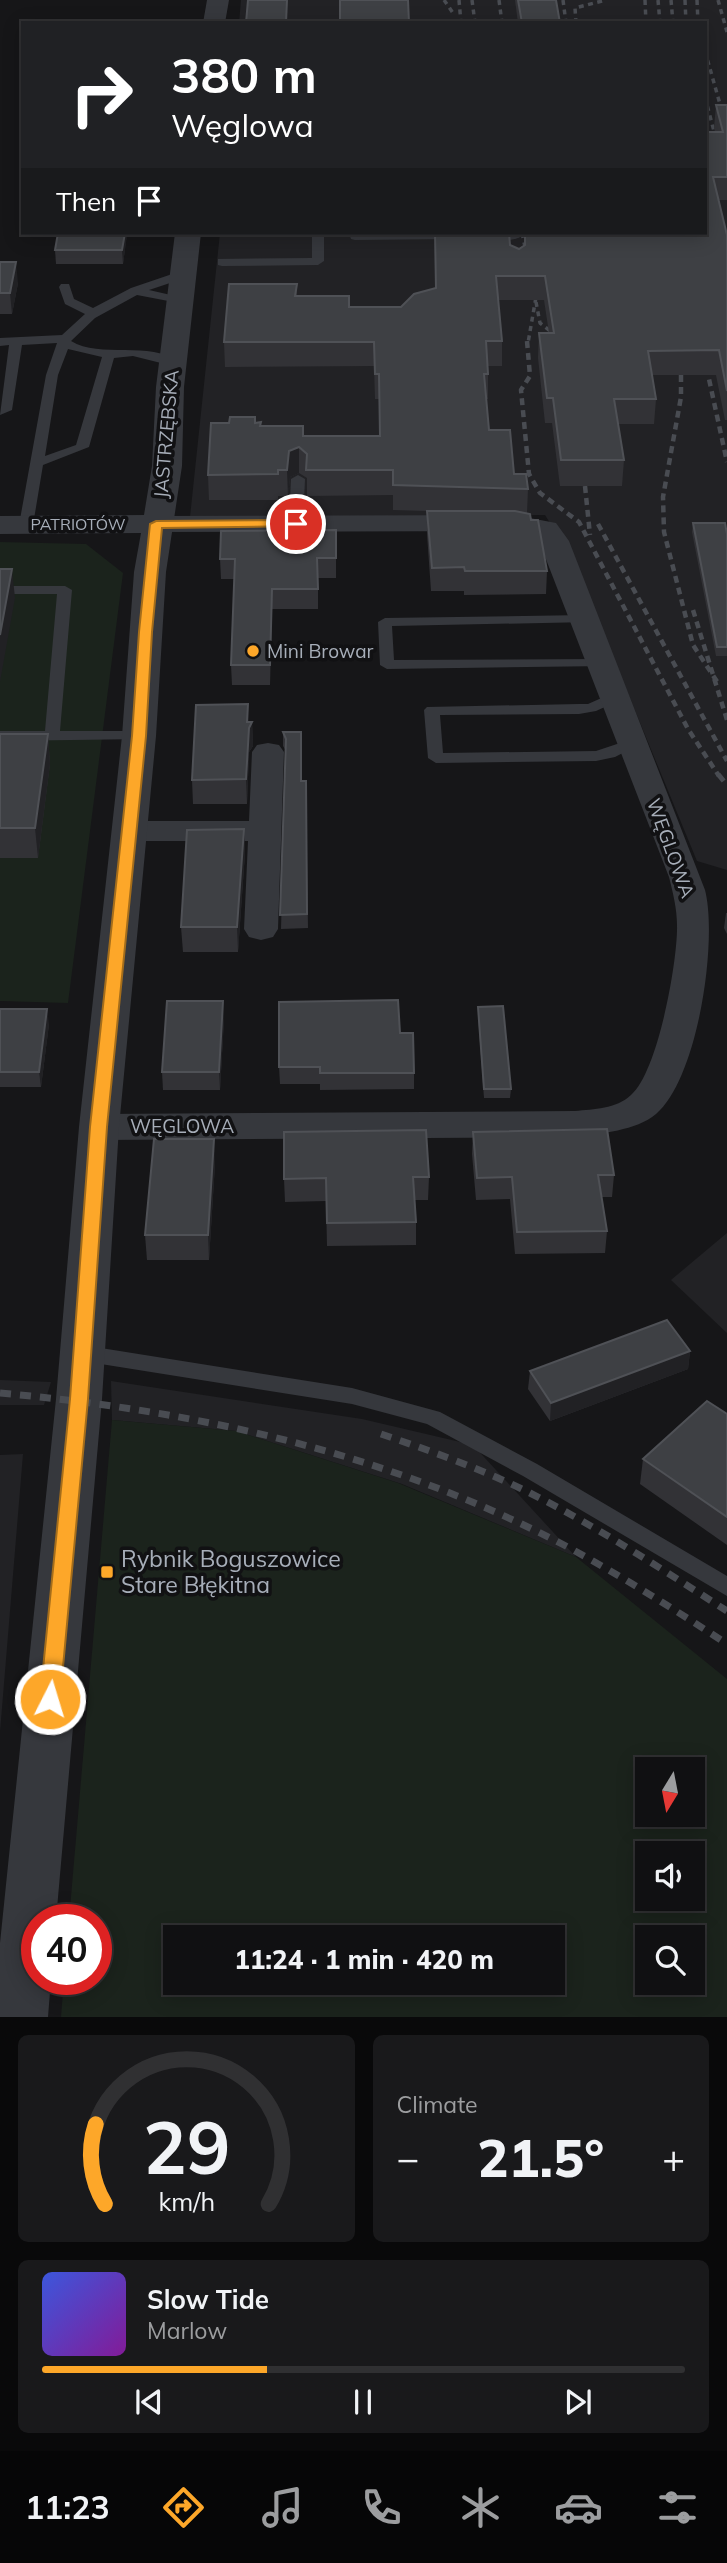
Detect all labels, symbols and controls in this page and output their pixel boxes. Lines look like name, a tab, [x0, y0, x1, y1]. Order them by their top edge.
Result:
text: 380 m	[171, 44, 317, 105]
icon: right	[56, 49, 147, 140]
text: Węglowa	[171, 105, 314, 145]
icon: arrive	[130, 182, 168, 220]
text: Then	[56, 185, 116, 218]
street label: JASTRZĘBSKA	[148, 369, 184, 499]
pin	[266, 494, 326, 554]
icon: arrive	[277, 505, 315, 543]
street label: PATRIOTÓW	[30, 514, 126, 534]
place label: Mini Browar	[267, 639, 374, 663]
marker: Mini Browar	[245, 643, 261, 659]
street label: WĘGLOWA	[642, 795, 700, 901]
street label: WĘGLOWA	[130, 1114, 234, 1138]
place label: Rybnik Boguszowice Stare Błękitna	[121, 1544, 341, 1599]
marker: Rybnik Boguszowice Stare Błękitna	[99, 1564, 115, 1580]
position arrow	[13, 1662, 87, 1736]
north arrow	[635, 1757, 705, 1827]
map controls	[635, 1757, 705, 1995]
button: sound	[635, 1841, 705, 1911]
speed limit sign: 40	[21, 1904, 112, 1995]
button: search	[635, 1925, 705, 1995]
text: 11:24 · 1 min · 420 m	[234, 1943, 494, 1976]
text: Climate	[397, 2090, 478, 2119]
text: 29	[143, 2102, 230, 2193]
text: 21.5°	[477, 2125, 604, 2190]
text: −	[397, 2134, 419, 2182]
text: +	[662, 2134, 685, 2182]
text: km/h	[158, 2186, 215, 2217]
text: Slow Tide	[147, 2283, 269, 2316]
text: Marlow	[147, 2316, 227, 2345]
icon: previous	[130, 2383, 168, 2421]
icon: pause	[344, 2383, 382, 2421]
icon: next	[559, 2383, 597, 2421]
icon: directions	[159, 2483, 208, 2532]
icon: music	[258, 2483, 307, 2532]
icon: phone	[357, 2483, 406, 2532]
icon: climate	[456, 2483, 505, 2532]
icon: car	[554, 2483, 603, 2532]
icon: filters	[653, 2483, 702, 2532]
text: 11:23	[25, 2487, 110, 2527]

